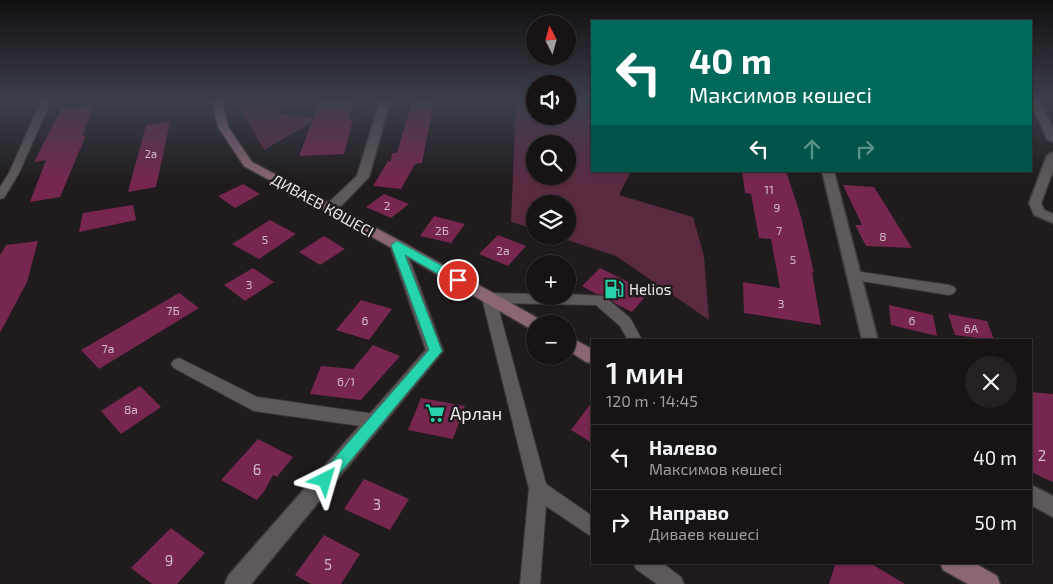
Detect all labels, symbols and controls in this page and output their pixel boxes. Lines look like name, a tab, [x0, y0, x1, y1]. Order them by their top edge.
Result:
north arrow	[526, 15, 576, 65]
map controls	[526, 15, 576, 365]
text: 40 m	[689, 39, 772, 81]
icon: left	[606, 40, 671, 105]
button: sound	[526, 75, 576, 125]
text: Максимов көшесі	[689, 81, 872, 107]
button: search	[526, 135, 576, 185]
icon: left	[745, 135, 773, 163]
icon: ahead	[798, 135, 826, 163]
icon: right	[851, 135, 879, 163]
house number: 2а	[145, 147, 157, 160]
street label: ДИВАЕВ КӨШЕСІ	[269, 170, 377, 240]
house number: 11	[764, 182, 774, 196]
button: layers	[526, 195, 576, 245]
house number: 2	[384, 198, 391, 212]
house number: 9	[774, 200, 781, 214]
house number: 2Б	[435, 223, 449, 237]
house number: 7	[776, 223, 782, 237]
house number: 8	[879, 229, 887, 243]
house number: 5	[262, 232, 268, 246]
house number: 2а	[496, 243, 510, 257]
house number: 5	[790, 252, 796, 266]
button: +	[526, 255, 576, 305]
pin	[437, 259, 479, 301]
icon: arrive	[444, 266, 472, 294]
house number: 3	[246, 277, 252, 291]
fuel station icon: Helios	[603, 278, 625, 300]
place label: Helios	[629, 280, 671, 298]
house number: 3	[778, 296, 784, 310]
house number: 7Б	[166, 303, 180, 317]
house number: 6	[362, 313, 369, 327]
house number: 6	[909, 313, 916, 327]
button: −	[526, 315, 576, 365]
house number: 6А	[964, 321, 979, 335]
house number: 7а	[102, 341, 114, 355]
text: 1 мин	[606, 354, 684, 390]
button: close	[965, 356, 1017, 408]
house number: 6/1	[337, 374, 355, 388]
text: 120 m · 14:45	[606, 391, 698, 410]
house number: 8а	[124, 402, 138, 416]
supermarket icon: Арлан	[424, 402, 446, 424]
place label: Арлан	[450, 402, 502, 424]
text: Налево	[649, 436, 717, 459]
icon: left	[606, 443, 634, 471]
text: 40 m	[973, 446, 1017, 469]
house number: 2	[1038, 446, 1046, 464]
position arrow	[298, 453, 350, 505]
text: Максимов көшесі	[649, 459, 782, 478]
house number: 6	[253, 460, 261, 478]
house number: 3	[373, 495, 381, 513]
text: Направо	[649, 501, 729, 524]
icon: right	[606, 508, 634, 536]
text: 50 m	[974, 511, 1017, 534]
text: Диваев көшесі	[649, 524, 759, 543]
house number: 9	[165, 551, 173, 569]
house number: 5	[324, 555, 332, 573]

